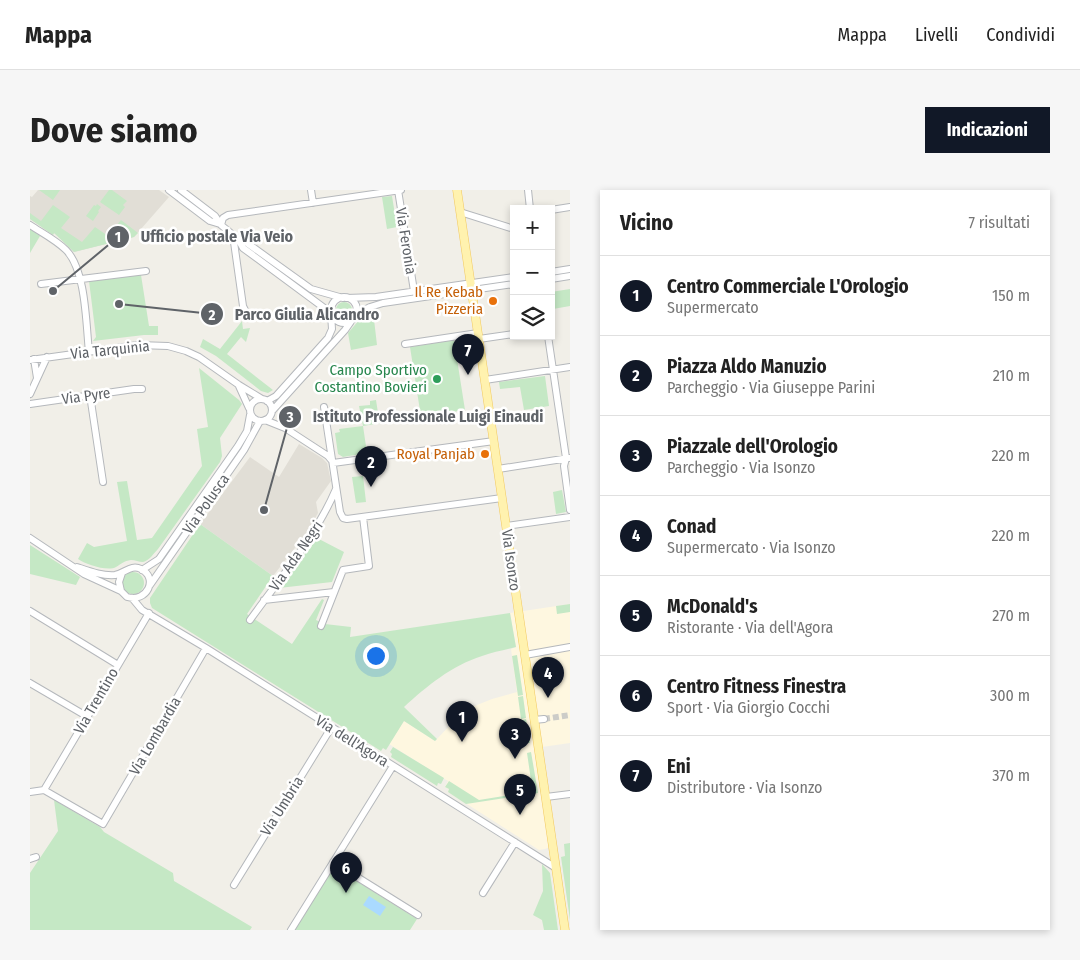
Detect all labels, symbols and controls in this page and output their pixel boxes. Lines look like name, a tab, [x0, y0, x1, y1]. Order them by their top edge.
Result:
text: Mappa	[25, 21, 92, 49]
text: Mappa	[838, 24, 887, 46]
text: Livelli	[915, 24, 958, 46]
text: Condividi	[986, 24, 1055, 46]
button: Indicazioni	[925, 107, 1050, 153]
text: Dove siamo	[30, 109, 198, 151]
map controls	[510, 205, 555, 340]
button: +	[510, 205, 555, 250]
street label: Via Feronia	[392, 206, 420, 276]
text: Vicino	[620, 210, 673, 236]
text: 7 risultati	[968, 213, 1030, 232]
callout: Ufficio postale Via Veio	[106, 221, 303, 252]
text: Ufficio postale Via Veio	[141, 227, 294, 246]
text: 1	[115, 228, 121, 246]
button: −	[510, 250, 555, 295]
text: Centro Commerciale L'Orologio	[667, 275, 909, 298]
place label: Il Re Kebab Pizzeria	[414, 283, 483, 318]
text: 1	[633, 286, 639, 305]
text: 150 m	[992, 286, 1030, 305]
marker: Il Re Kebab Pizzeria	[487, 295, 499, 307]
button: layers	[510, 295, 555, 340]
text: Supermercato	[667, 298, 759, 317]
callout: Parco Giulia Alicandro	[200, 299, 389, 330]
text: Parco Giulia Alicandro	[235, 305, 380, 324]
text: 2	[208, 306, 216, 324]
pin: 7	[452, 334, 484, 375]
street label: Via Tarquinia	[70, 337, 150, 363]
text: Piazza Aldo Manuzio	[667, 355, 827, 378]
place label: Campo Sportivo Costantino Bovieri	[314, 361, 427, 396]
text: 2	[632, 366, 640, 385]
text: 210 m	[993, 366, 1030, 385]
marker: Campo Sportivo Costantino Bovieri	[431, 373, 443, 385]
text: Parcheggio · Via Giuseppe Parini	[667, 378, 875, 397]
street label: Via Pyre	[60, 384, 112, 408]
callout: Istituto Professionale Luigi Einaudi	[278, 401, 553, 432]
text: Istituto Professionale Luigi Einaudi	[313, 407, 543, 426]
text: 3	[285, 408, 294, 426]
text: Piazzale dell'Orologio	[667, 435, 838, 458]
place label: Royal Panjab	[397, 445, 475, 463]
pin: 2	[355, 446, 387, 487]
text: 3	[632, 446, 640, 465]
text: 220 m	[991, 446, 1030, 465]
marker: Royal Panjab	[479, 448, 491, 460]
text: Parcheggio · Via Isonzo	[667, 458, 815, 477]
street label: Via Polusca	[179, 470, 233, 538]
text: Conad	[667, 515, 716, 538]
street label: Via Ada Negri	[265, 517, 327, 595]
text: 4	[632, 526, 640, 545]
text: 220 m	[991, 526, 1030, 545]
street label: Via Isonzo	[498, 528, 524, 592]
text: Supermercato · Via Isonzo	[667, 538, 836, 557]
text: McDonald's	[667, 595, 757, 618]
text: 5	[632, 606, 640, 625]
text: 270 m	[992, 606, 1030, 625]
text: Ristorante · Via dell'Agora	[667, 618, 833, 637]
your location	[363, 643, 389, 669]
pin: 4	[532, 657, 564, 698]
street label: Via Trentino	[70, 665, 122, 737]
text: Centro Fitness Finestra	[667, 675, 846, 698]
text: 6	[632, 686, 640, 705]
text: 300 m	[990, 686, 1030, 705]
street label: Via Lombardia	[125, 694, 185, 778]
text: Sport · Via Giorgio Cocchi	[667, 698, 830, 717]
pin: 1	[446, 701, 478, 742]
street label: Via dell'Agora	[312, 711, 392, 771]
pin: 3	[499, 718, 531, 759]
text: Eni	[667, 755, 691, 778]
text: 7	[633, 766, 639, 785]
text: 370 m	[992, 766, 1030, 785]
street label: Via Umbria	[257, 773, 307, 839]
pin: 5	[504, 774, 536, 815]
text: Distributore · Via Isonzo	[667, 778, 823, 797]
pin: 6	[330, 852, 362, 893]

